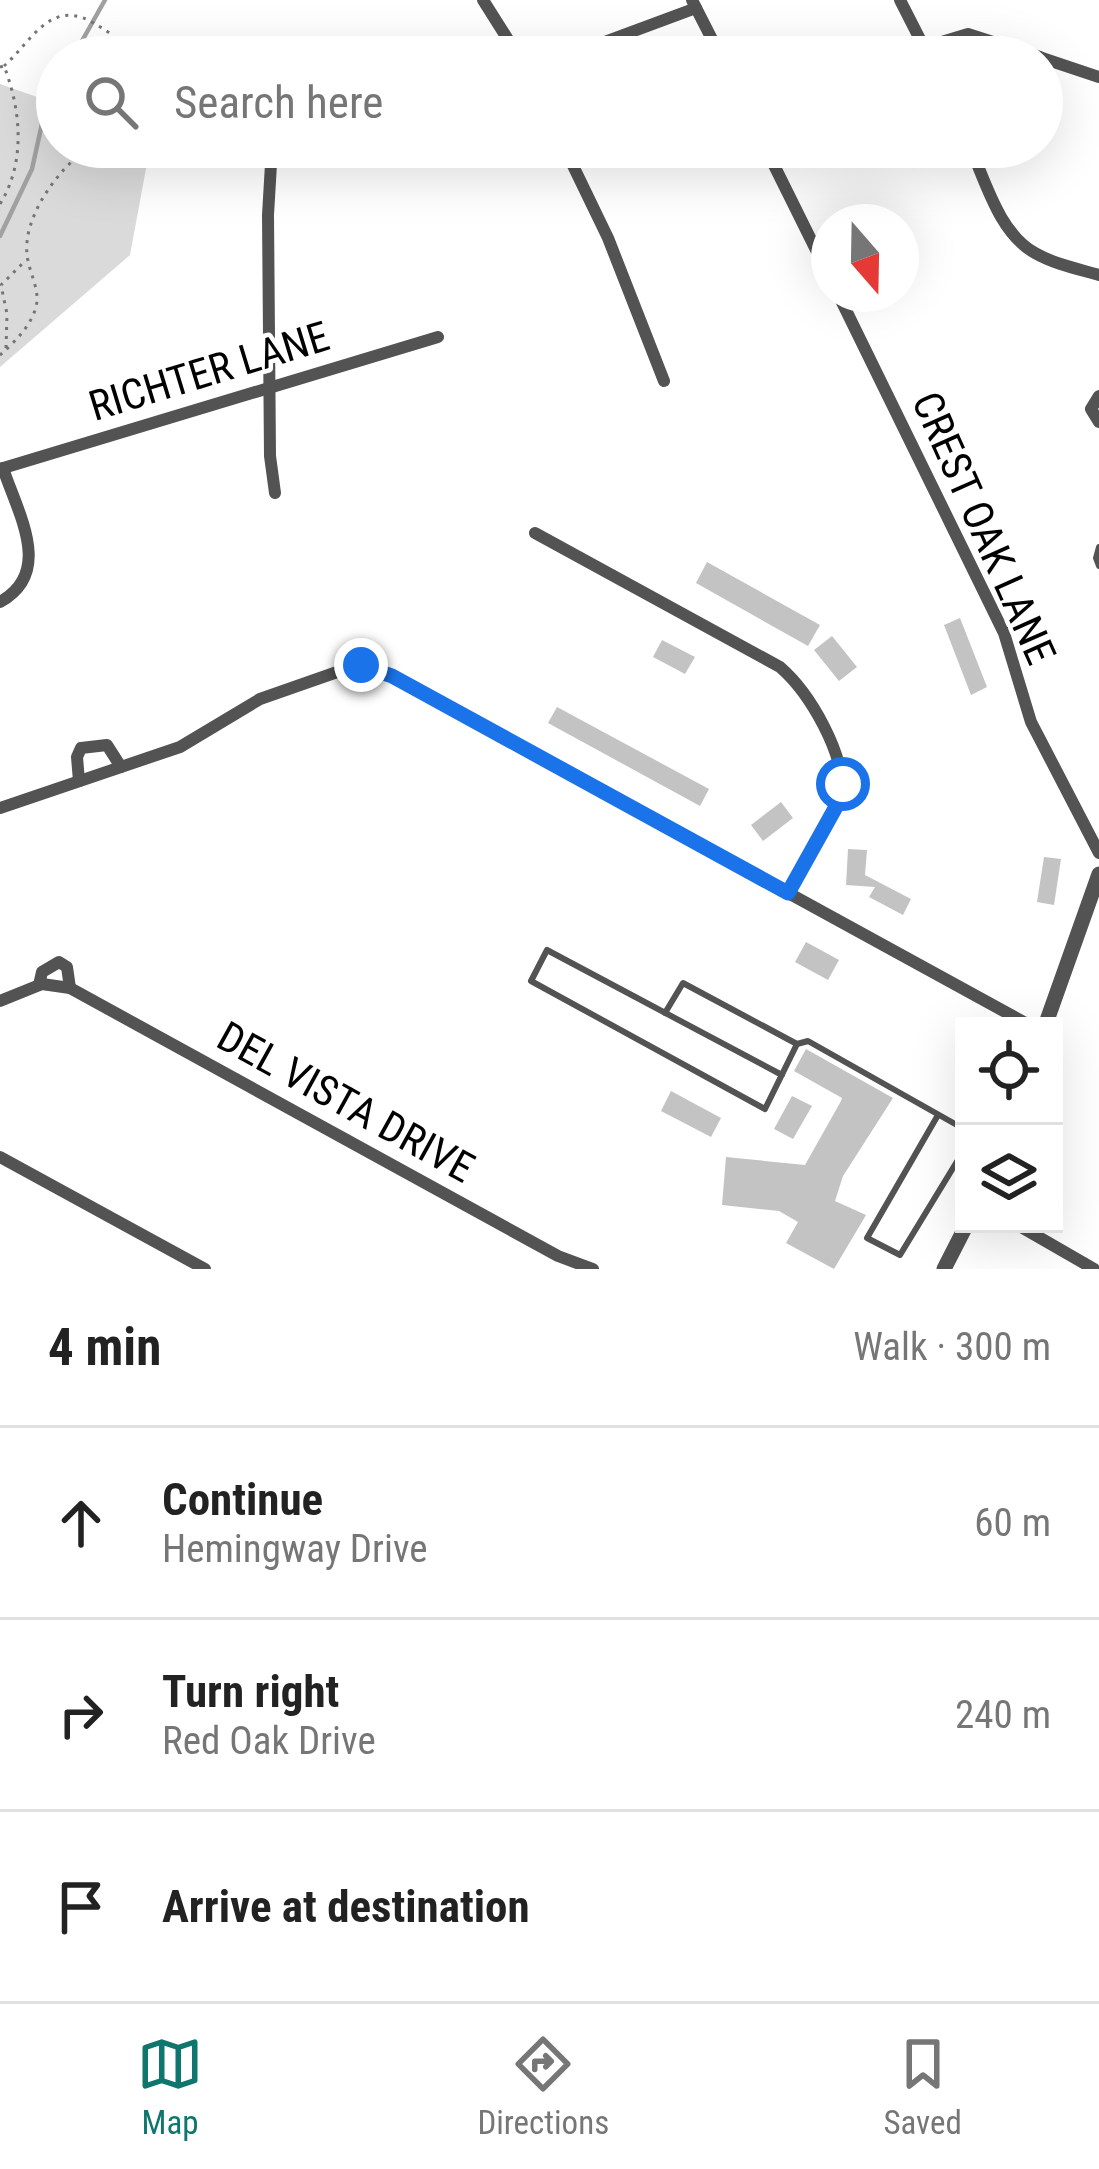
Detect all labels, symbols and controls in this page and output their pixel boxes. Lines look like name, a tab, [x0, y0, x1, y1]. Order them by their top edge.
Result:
search box	[36, 36, 1063, 168]
icon: search	[78, 69, 144, 135]
text: Search here	[174, 76, 383, 129]
north arrow	[811, 204, 919, 312]
street label: RICHTER LANE	[83, 311, 335, 431]
street label: CREST OAK LANE	[902, 384, 1066, 672]
route end	[334, 638, 388, 692]
route start	[816, 757, 870, 811]
street label: DEL VISTA DRIVE	[209, 1011, 483, 1193]
map controls	[955, 1017, 1063, 1233]
button: locate	[955, 1017, 1063, 1125]
button: layers	[955, 1125, 1063, 1233]
text: 4 min	[48, 1318, 161, 1377]
text: Walk · 300 m	[853, 1324, 1051, 1370]
text: Continue	[162, 1473, 323, 1526]
icon: ahead	[48, 1490, 114, 1556]
text: 60 m	[974, 1500, 1051, 1546]
text: Hemingway Drive	[162, 1526, 428, 1572]
text: Turn right	[162, 1665, 339, 1718]
icon: right	[48, 1682, 114, 1748]
text: 240 m	[955, 1692, 1051, 1738]
text: Red Oak Drive	[162, 1718, 376, 1764]
icon: arrive	[48, 1874, 114, 1940]
text: Arrive at destination	[162, 1880, 530, 1933]
tab: Map	[137, 2031, 203, 2142]
tab: Directions	[477, 2031, 609, 2142]
tab: Saved	[883, 2031, 962, 2142]

